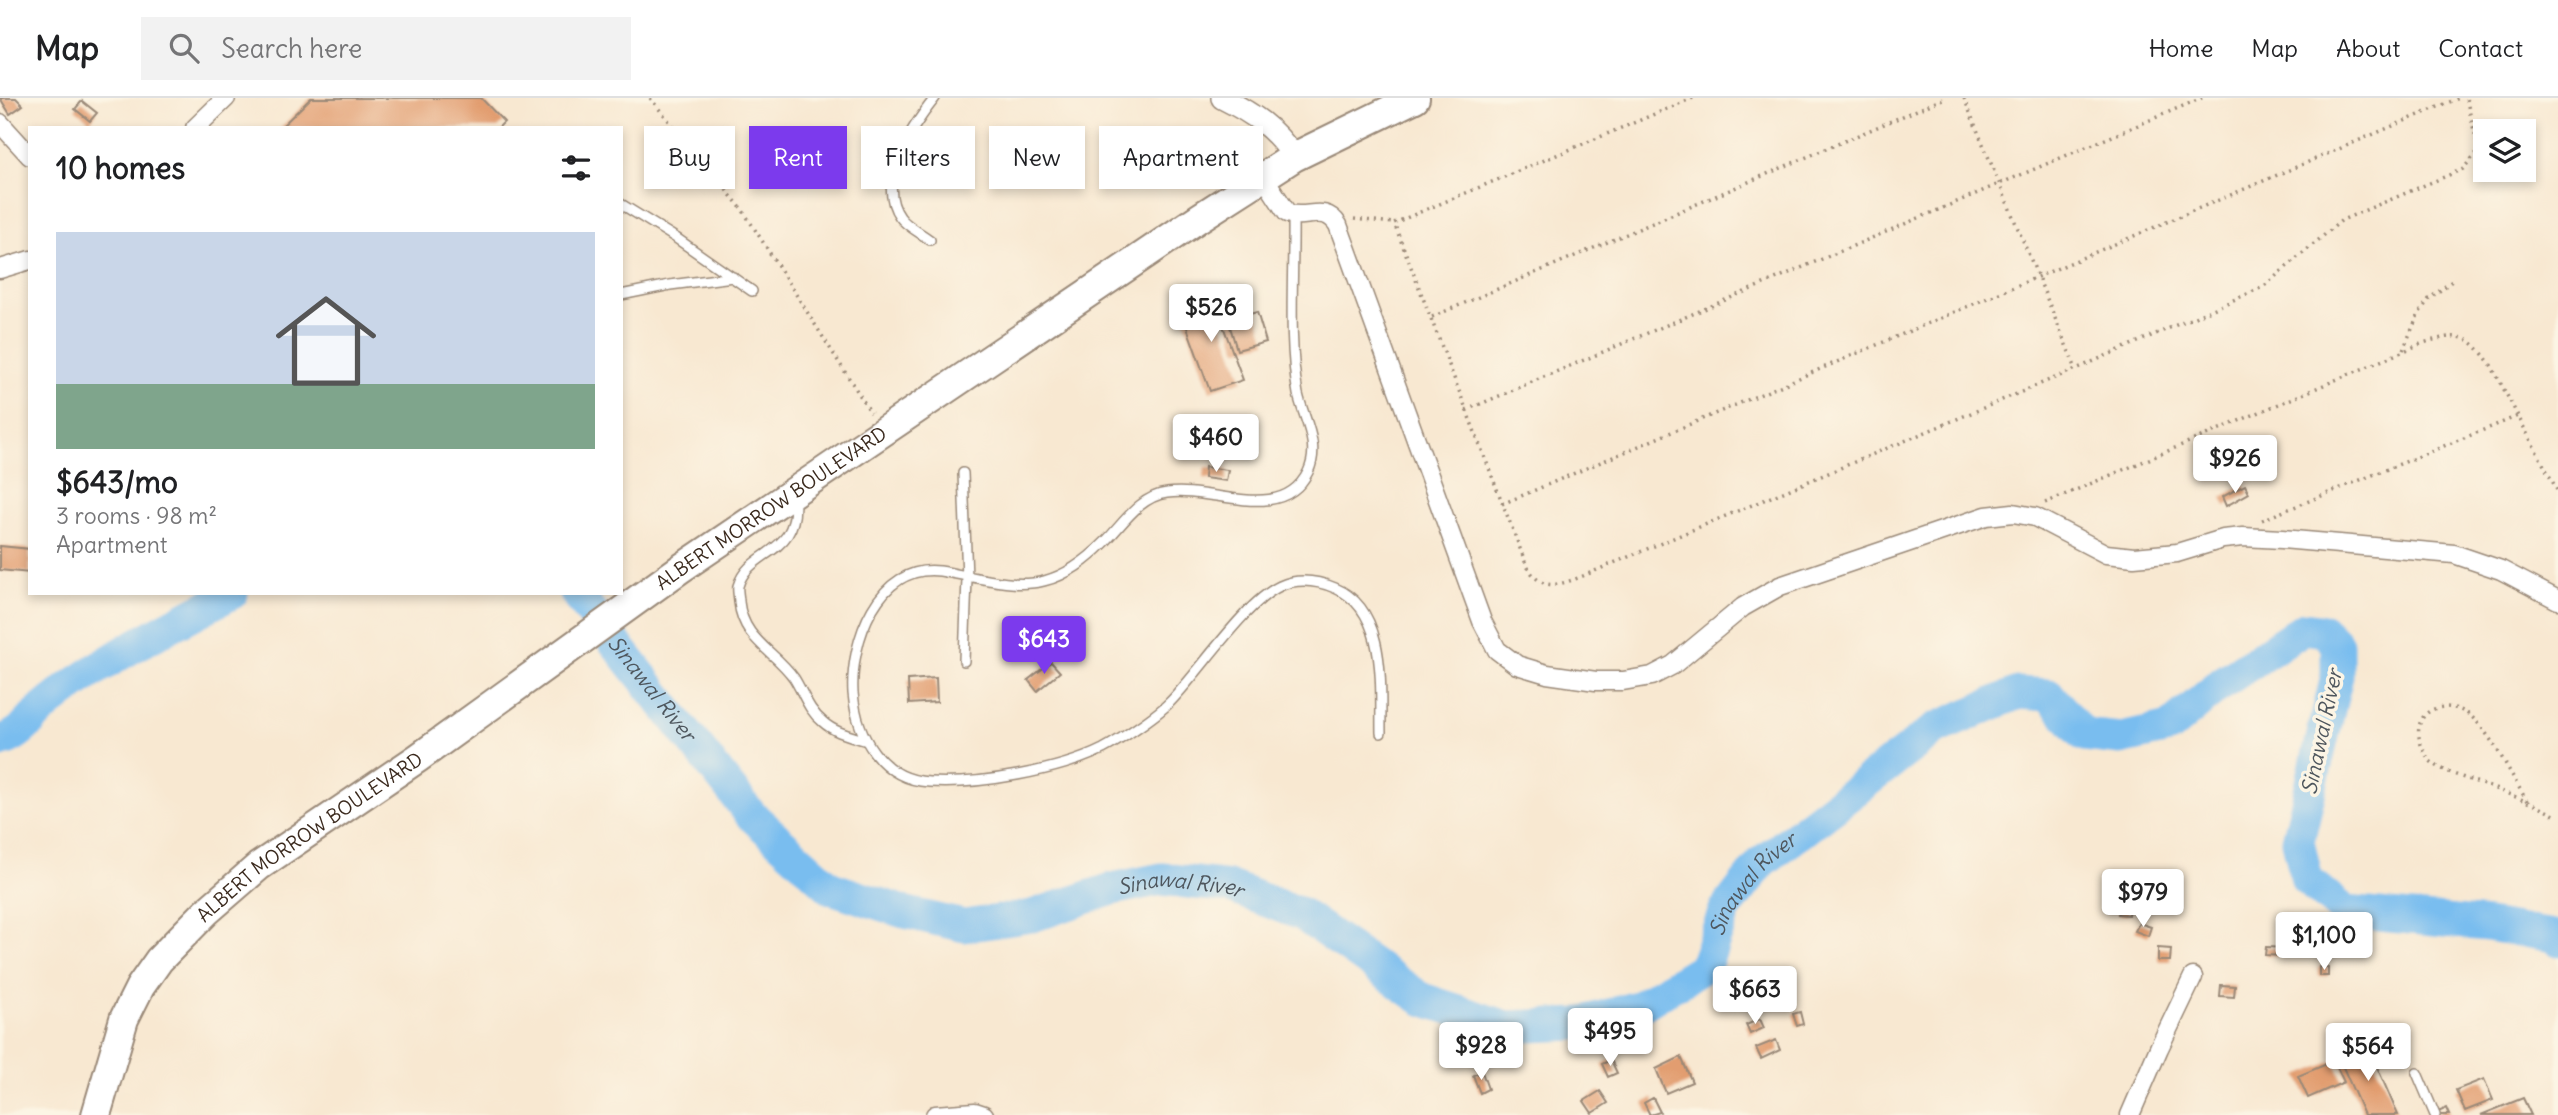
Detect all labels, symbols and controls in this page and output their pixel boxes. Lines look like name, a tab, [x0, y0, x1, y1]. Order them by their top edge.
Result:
search box	[141, 17, 631, 80]
text: Map	[35, 27, 99, 69]
icon: search	[165, 29, 203, 67]
text: Search here	[221, 32, 362, 65]
text: Home	[2149, 33, 2213, 63]
text: Map	[2251, 33, 2298, 63]
text: About	[2336, 33, 2400, 63]
text: Contact	[2438, 33, 2523, 63]
map controls	[2473, 119, 2536, 182]
button: layers	[2473, 119, 2536, 182]
chip: Buy	[644, 126, 735, 189]
chip: Rent	[749, 126, 847, 189]
chip: Filters	[861, 126, 975, 189]
chip: New	[989, 126, 1085, 189]
chip: Apartment	[1099, 126, 1263, 189]
text: 10 homes	[56, 149, 185, 187]
icon: filters	[557, 149, 595, 187]
icon: home	[263, 278, 389, 404]
pin: $526	[1170, 285, 1252, 344]
text: $526	[1185, 292, 1237, 321]
pin: $460	[1175, 414, 1257, 474]
street label: ALBERT MORROW BOULEVARD	[651, 421, 891, 595]
text: $460	[1189, 422, 1243, 451]
pin: $926	[2194, 436, 2276, 495]
text: $926	[2209, 443, 2261, 472]
text: $643/mo	[56, 463, 178, 501]
text: 3 rooms · 98 m²	[56, 501, 217, 530]
text: Apartment	[56, 530, 168, 559]
pin: $643	[1003, 616, 1085, 676]
text: $643	[1018, 624, 1070, 653]
water label: Sinawal River	[602, 630, 703, 749]
water label: Sinawal River	[2295, 665, 2348, 797]
street label: ALBERT MORROW BOULEVARD	[191, 747, 427, 927]
water label: Sinawal River	[1703, 825, 1804, 939]
water label: Sinawal River	[1115, 865, 1250, 905]
pin: $979	[2102, 870, 2184, 929]
text: $979	[2118, 877, 2168, 906]
pin: $1,100	[2267, 912, 2381, 972]
text: $1,100	[2292, 920, 2356, 949]
pin: $663	[1714, 967, 1796, 1026]
text: $663	[1729, 974, 1781, 1003]
pin: $495	[1569, 1009, 1651, 1068]
text: $495	[1584, 1016, 1636, 1045]
pin: $928	[1440, 1023, 1522, 1082]
pin: $564	[2327, 1024, 2409, 1083]
text: $928	[1455, 1030, 1507, 1059]
text: $564	[2342, 1031, 2394, 1060]

